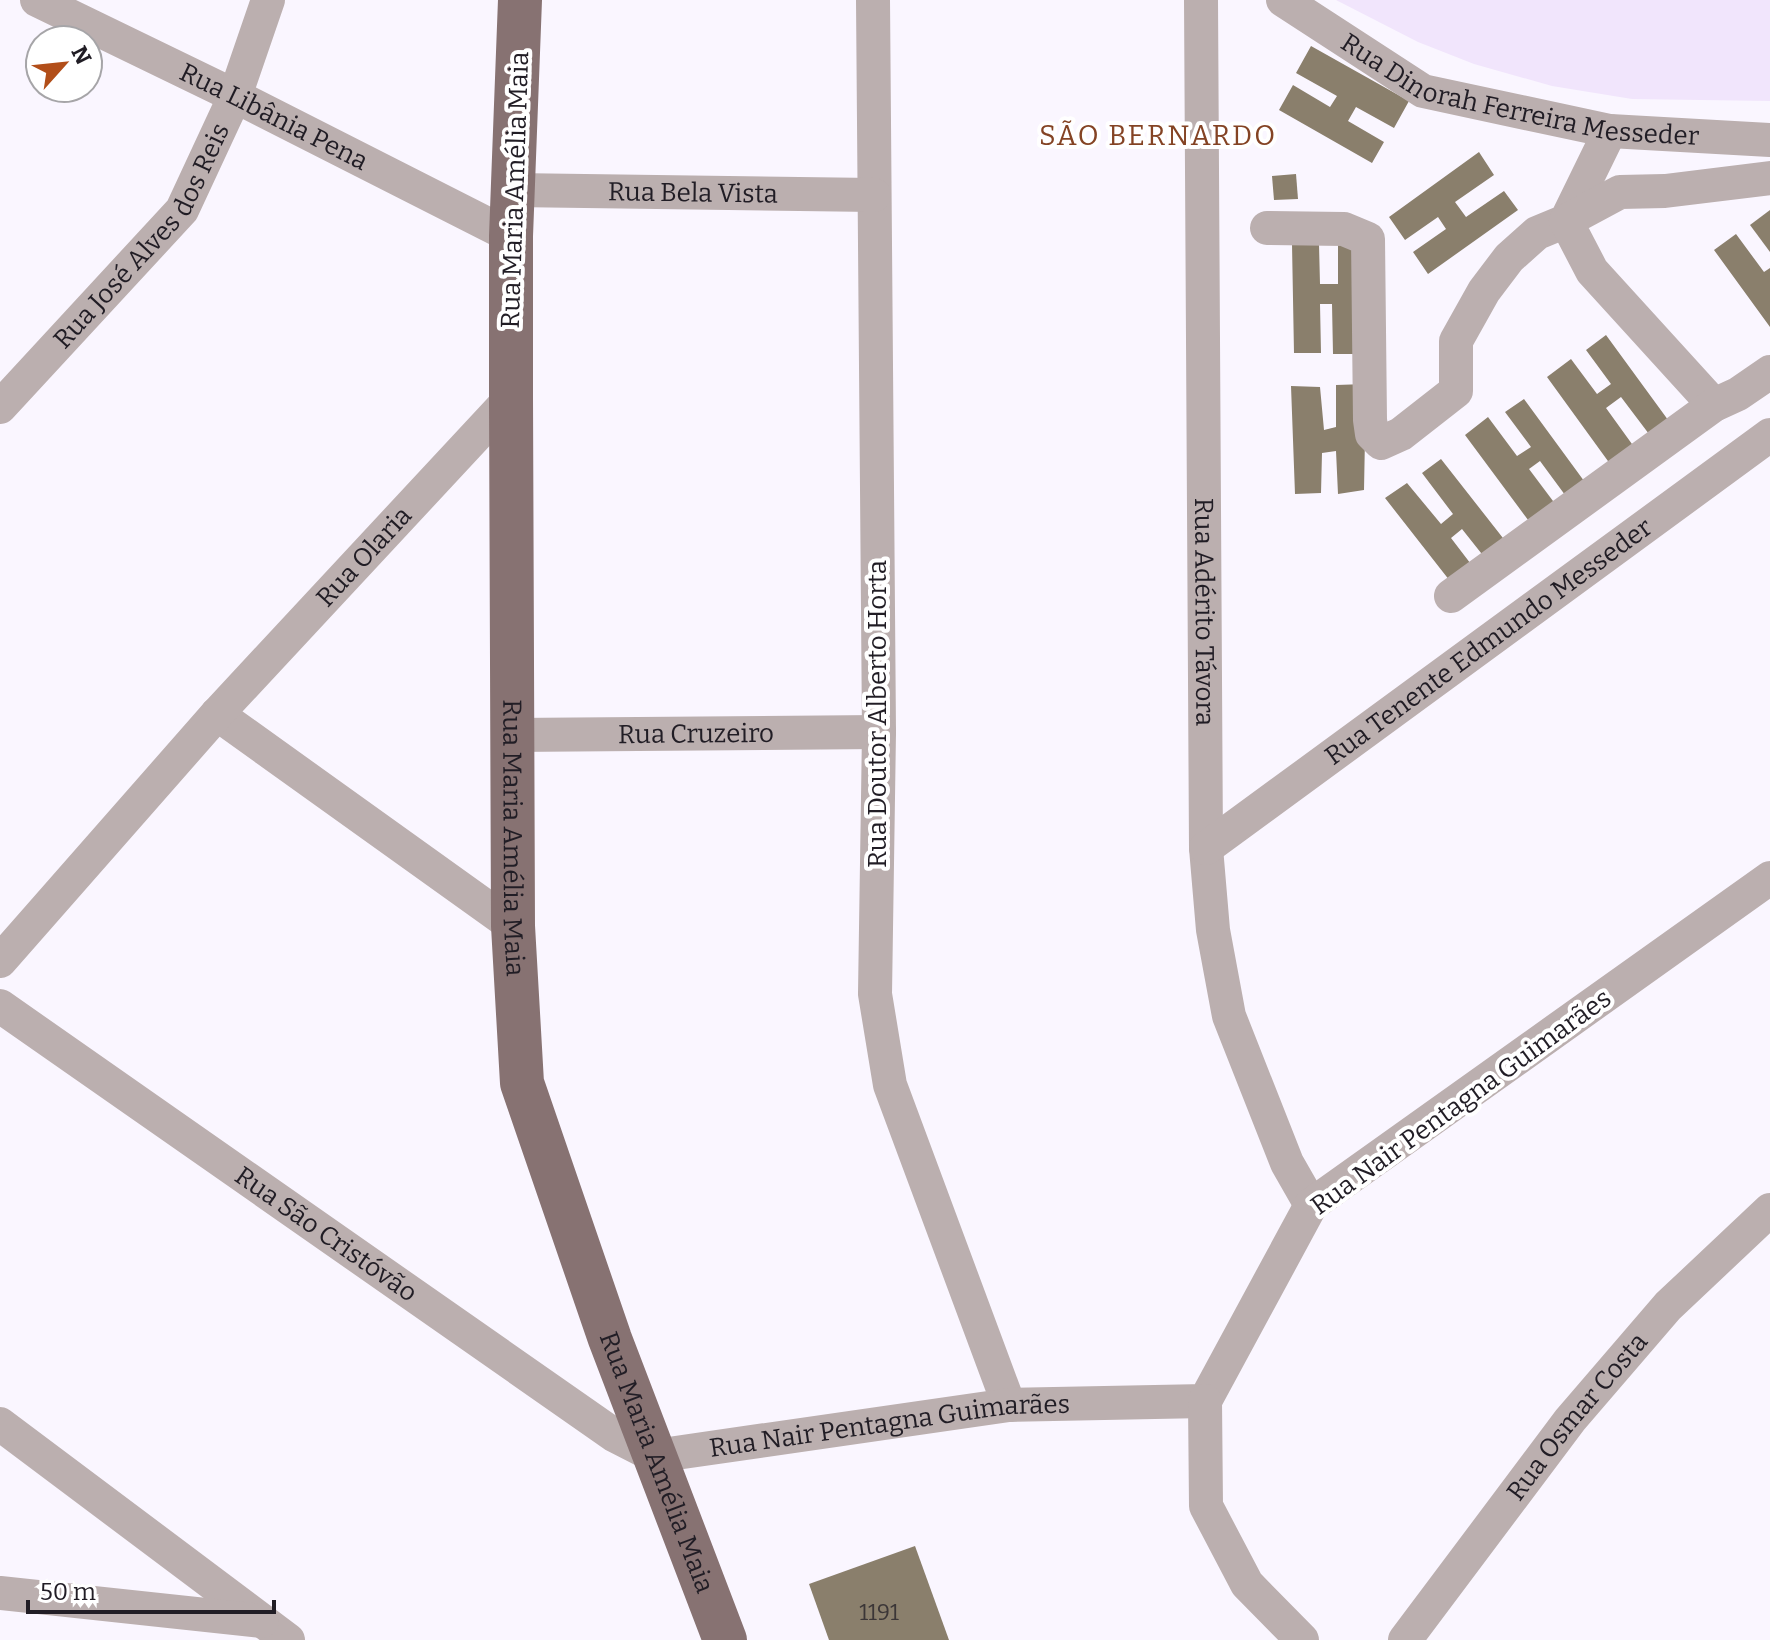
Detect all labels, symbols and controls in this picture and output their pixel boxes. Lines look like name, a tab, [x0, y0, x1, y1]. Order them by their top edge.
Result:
north arrow	[24, 24, 104, 104]
street label: Rua Dinorah Ferreira Messeder	[1335, 27, 1701, 152]
text: N	[65, 41, 97, 69]
street label: Rua Maria Amélia Maia	[495, 51, 535, 329]
street label: Rua Libânia Pena	[175, 56, 373, 176]
street label: Rua José Alves dos Reis	[47, 118, 236, 355]
district label: SÃO BERNARDO	[1039, 119, 1277, 152]
street label: Rua Bela Vista	[608, 176, 778, 209]
street label: Rua Adérito Távora	[1188, 498, 1221, 726]
street label: Rua Olaria	[309, 500, 418, 613]
street label: Rua Tenente Edmundo Messeder	[1319, 511, 1658, 771]
street label: Rua Doutor Alberto Horta	[862, 560, 893, 868]
street label: Rua Maria Amélia Maia	[497, 699, 531, 977]
street label: Rua Cruzeiro	[618, 717, 774, 750]
street label: Rua Nair Pentagna Guimarães	[1305, 983, 1617, 1221]
street label: Rua São Cristóvão	[229, 1160, 423, 1308]
street label: Rua Osmar Costa	[1500, 1326, 1654, 1506]
street label: Rua Maria Amélia Maia	[593, 1327, 721, 1597]
street label: Rua Nair Pentagna Guimarães	[707, 1388, 1070, 1463]
scale bar	[28, 1564, 274, 1614]
text: 50 m	[40, 1578, 96, 1606]
house number: 1191	[859, 1599, 899, 1626]

